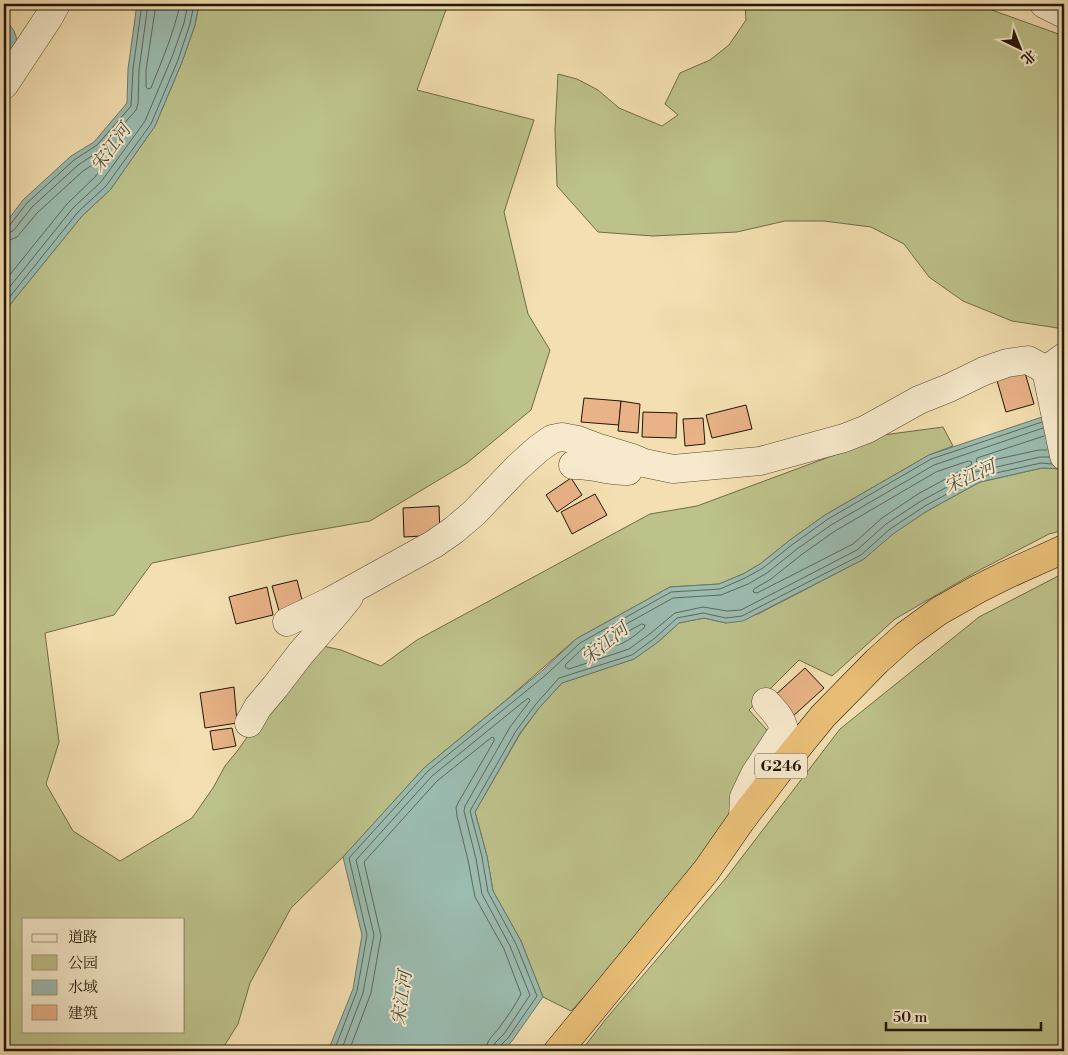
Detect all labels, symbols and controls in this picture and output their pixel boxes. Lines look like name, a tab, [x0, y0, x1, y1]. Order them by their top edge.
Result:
north arrow	[996, 22, 1046, 72]
text: 北	[1017, 45, 1039, 68]
water label: 宋江河	[86, 117, 138, 177]
water label: 宋江河	[941, 454, 1002, 498]
water label: 宋江河	[577, 616, 636, 670]
road number: G246	[755, 754, 807, 778]
legend	[22, 918, 185, 1032]
text: 道路	[68, 928, 98, 947]
text: 公园	[68, 954, 98, 973]
water label: 宋江河	[387, 967, 418, 1026]
text: 水域	[68, 978, 98, 997]
scale bar	[886, 1000, 1040, 1032]
text: 建筑	[68, 1004, 98, 1023]
text: 50 m	[893, 1008, 927, 1027]

